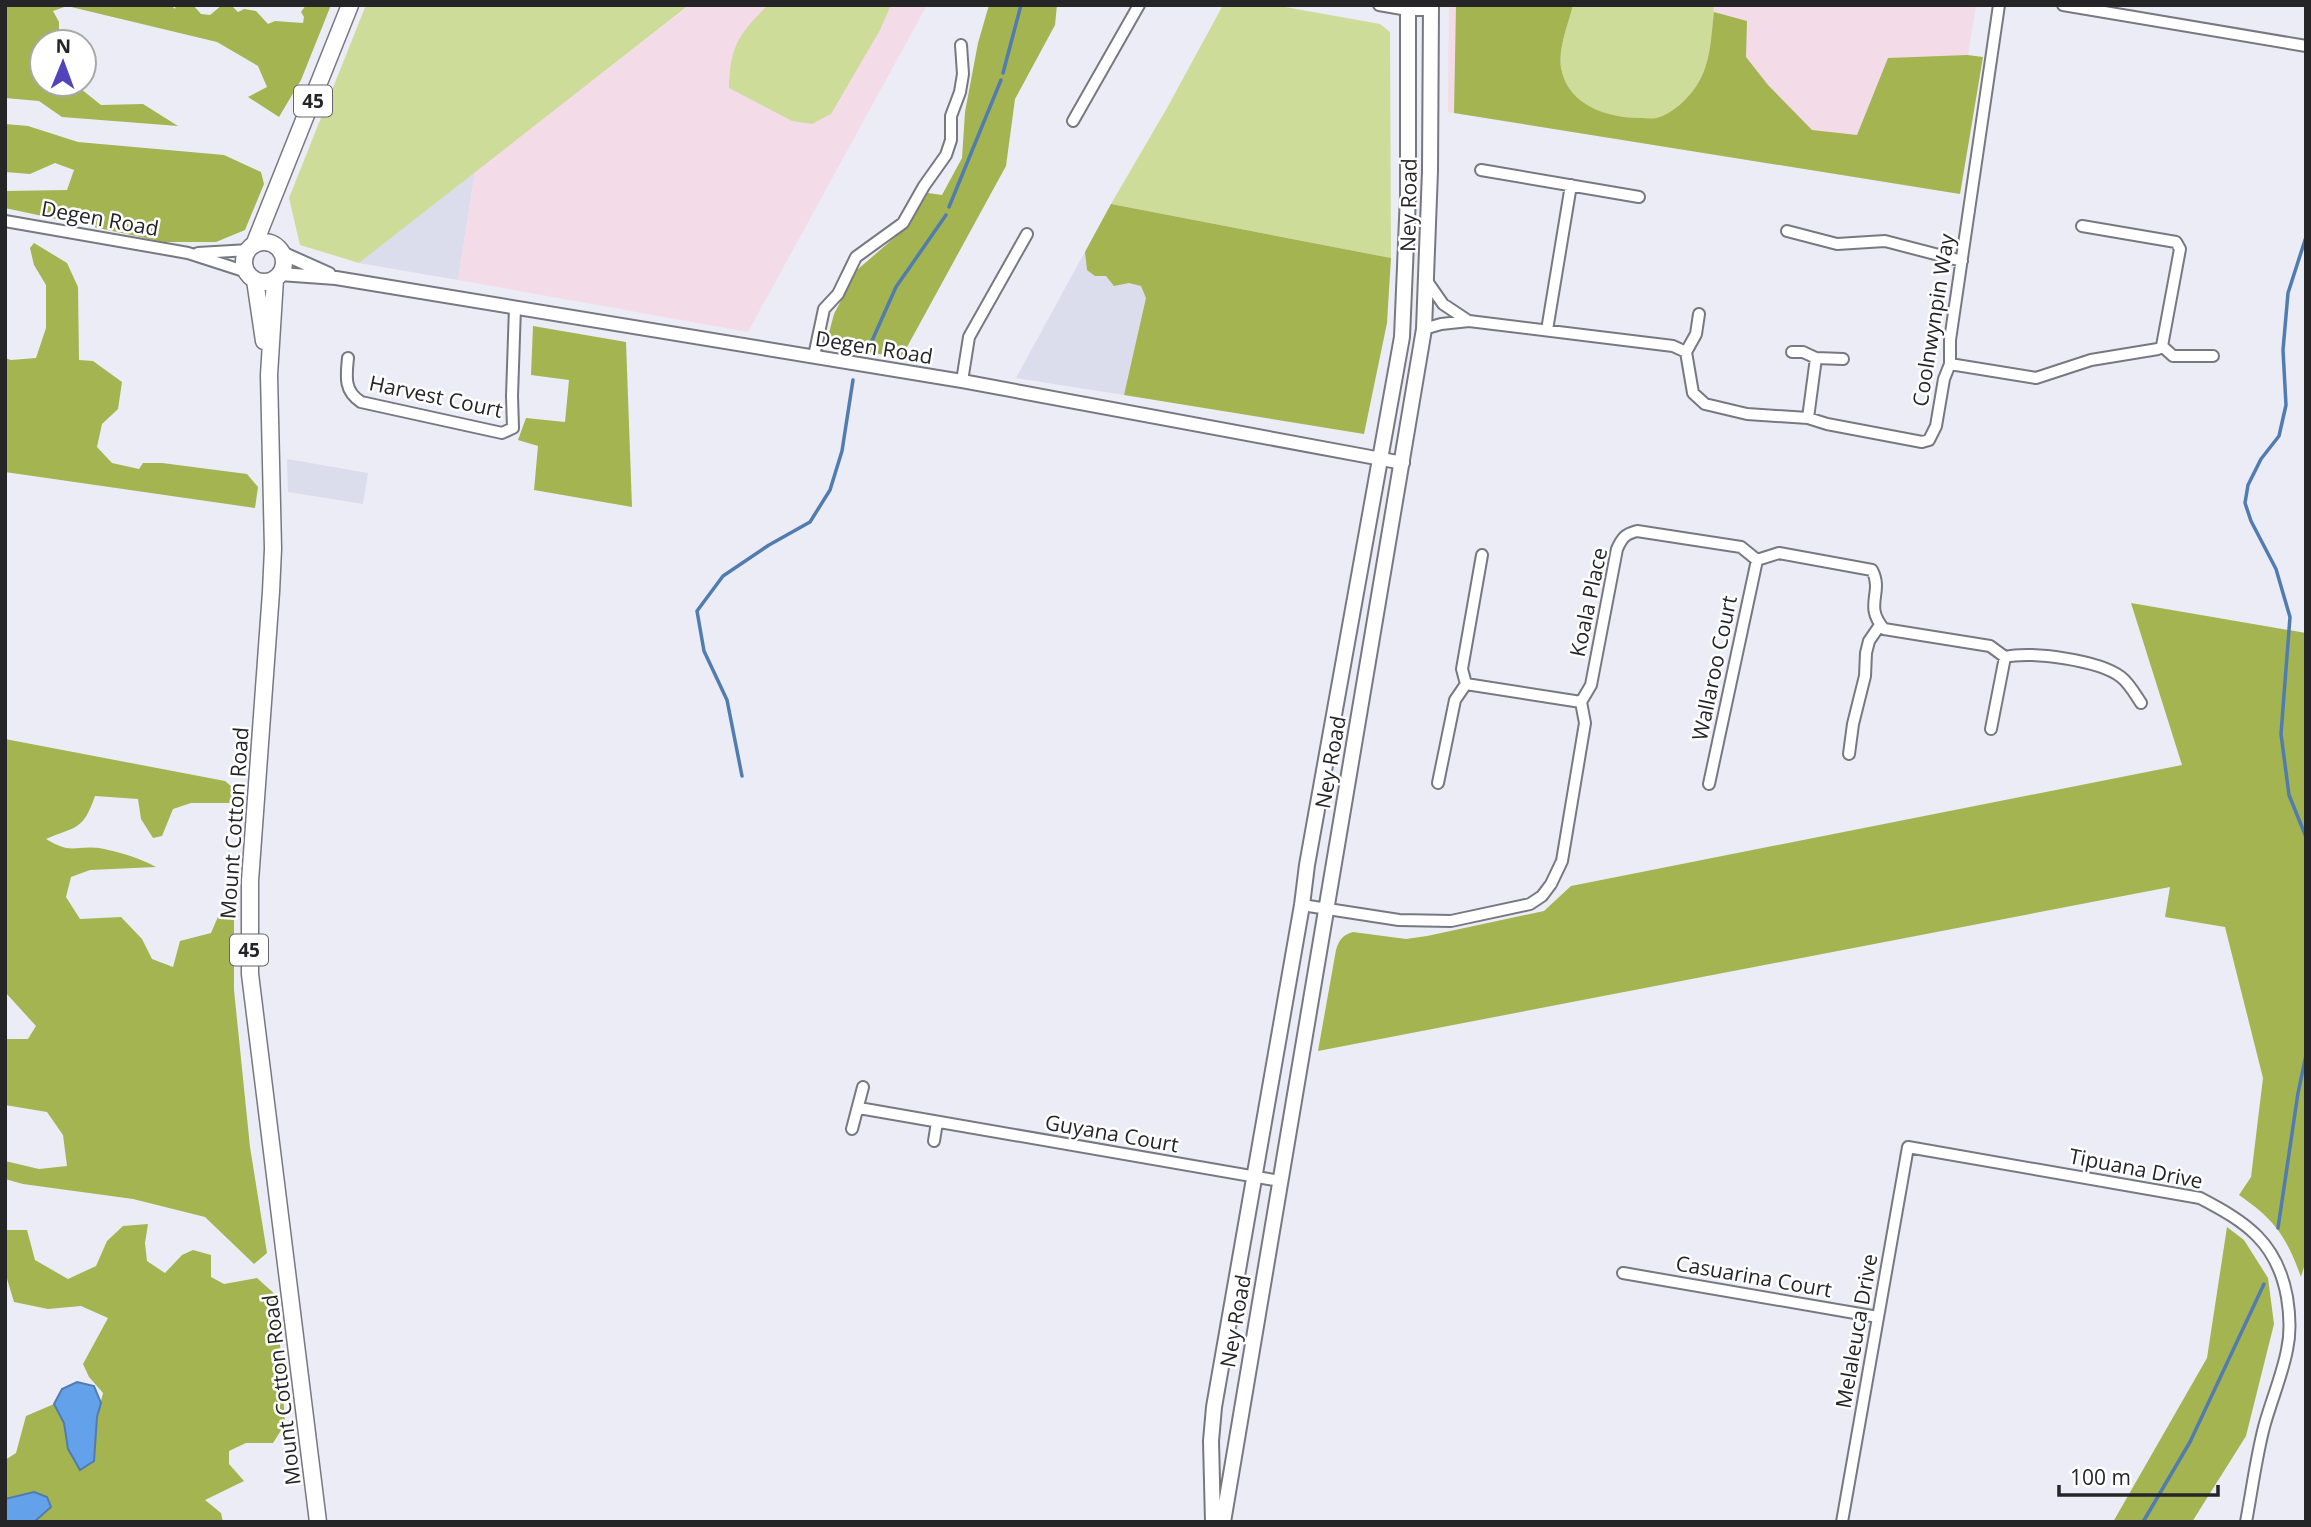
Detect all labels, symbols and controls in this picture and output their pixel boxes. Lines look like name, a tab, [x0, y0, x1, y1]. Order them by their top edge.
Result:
north arrow	[28, 28, 98, 98]
text: N	[55, 33, 71, 59]
road number: 45	[294, 86, 332, 116]
street label: Ney Road	[1393, 158, 1423, 252]
street label: Degen Road	[39, 194, 161, 242]
street label: Coolnwynpin Way	[1906, 231, 1961, 408]
street label: Degen Road	[813, 324, 935, 370]
street label: Harvest Court	[367, 368, 505, 424]
street label: Koala Place	[1563, 545, 1613, 659]
street label: Wallaroo Court	[1685, 593, 1743, 743]
street label: Ney Road	[1308, 713, 1352, 811]
street label: Mount Cotton Road	[213, 726, 255, 920]
road number: 45	[230, 934, 268, 966]
street label: Guyana Court	[1043, 1107, 1181, 1159]
street label: Tipuana Drive	[2067, 1141, 2205, 1195]
street label: Casuarina Court	[1674, 1248, 1834, 1304]
street label: Melaleuca Drive	[1829, 1252, 1883, 1410]
street label: Ney Road	[1213, 1272, 1257, 1370]
street label: Mount Cotton Road	[255, 1293, 307, 1487]
scale bar	[2059, 1454, 2218, 1498]
text: 100 m	[2070, 1463, 2131, 1491]

